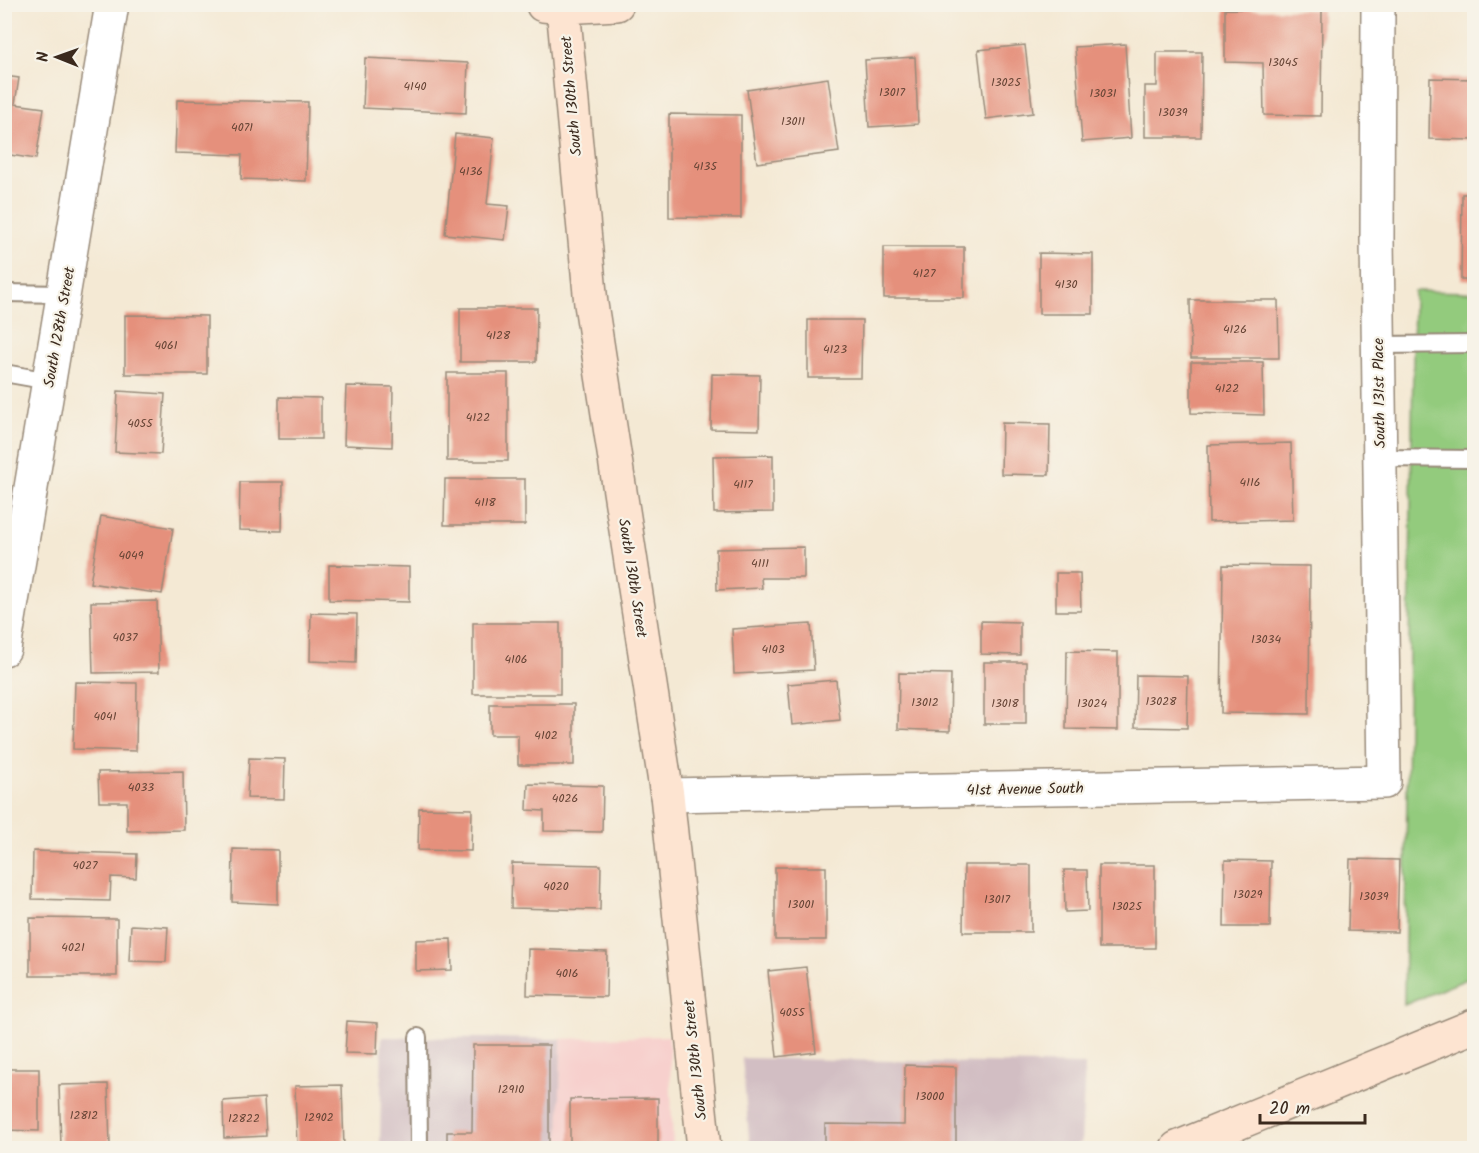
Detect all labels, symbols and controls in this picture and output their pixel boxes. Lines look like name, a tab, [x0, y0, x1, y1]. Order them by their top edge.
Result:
north arrow	[27, 27, 87, 87]
street label: South 130th Street	[555, 35, 589, 157]
text: N	[31, 51, 56, 62]
house number: 13045	[1268, 53, 1299, 72]
house number: 13025	[991, 73, 1023, 92]
house number: 4140	[404, 77, 427, 96]
house number: 13017	[879, 83, 905, 102]
house number: 13031	[1089, 84, 1117, 103]
house number: 13039	[1158, 103, 1188, 122]
house number: 13011	[781, 112, 805, 131]
house number: 4071	[231, 118, 253, 137]
house number: 4135	[693, 157, 718, 176]
house number: 4136	[459, 162, 483, 181]
house number: 4127	[913, 264, 936, 283]
street label: South 128th Street	[38, 265, 82, 389]
house number: 4130	[1054, 275, 1078, 294]
house number: 4126	[1223, 320, 1247, 339]
house number: 4128	[486, 326, 511, 345]
house number: 4061	[154, 336, 178, 355]
street label: South 131st Place	[1367, 337, 1393, 448]
house number: 4123	[823, 340, 847, 359]
house number: 4122	[1215, 379, 1239, 398]
house number: 4122	[466, 408, 490, 427]
house number: 4055	[127, 414, 154, 433]
house number: 4116	[1240, 473, 1260, 492]
house number: 4117	[733, 475, 753, 494]
house number: 4118	[474, 493, 496, 512]
street label: South 130th Street	[611, 517, 653, 640]
house number: 4049	[118, 546, 144, 565]
house number: 4111	[751, 554, 769, 573]
house number: 4037	[113, 628, 138, 647]
house number: 13034	[1251, 630, 1281, 649]
house number: 4103	[761, 640, 785, 659]
house number: 4106	[504, 650, 528, 669]
house number: 13028	[1146, 692, 1177, 711]
house number: 13012	[911, 693, 939, 712]
house number: 13018	[991, 694, 1020, 713]
house number: 13024	[1077, 694, 1107, 713]
house number: 4041	[94, 707, 117, 726]
house number: 4102	[534, 726, 558, 745]
street label: 41st Avenue South	[966, 777, 1084, 803]
house number: 4033	[128, 778, 154, 797]
house number: 4026	[552, 789, 578, 808]
house number: 4027	[72, 856, 98, 875]
house number: 4020	[543, 877, 569, 896]
house number: 13029	[1233, 885, 1263, 904]
house number: 13039	[1359, 887, 1389, 906]
house number: 13017	[984, 890, 1010, 909]
house number: 13001	[788, 895, 814, 914]
house number: 13025	[1112, 897, 1144, 916]
house number: 4021	[61, 938, 85, 957]
house number: 4016	[555, 964, 579, 983]
street label: South 130th Street	[678, 999, 714, 1121]
house number: 4055	[779, 1003, 806, 1022]
house number: 12910	[498, 1080, 524, 1099]
house number: 13000	[916, 1087, 944, 1106]
scale bar	[1260, 1087, 1365, 1125]
text: 20 m	[1269, 1095, 1310, 1124]
house number: 12812	[70, 1106, 98, 1125]
house number: 12902	[304, 1108, 334, 1127]
house number: 12822	[228, 1109, 260, 1128]

